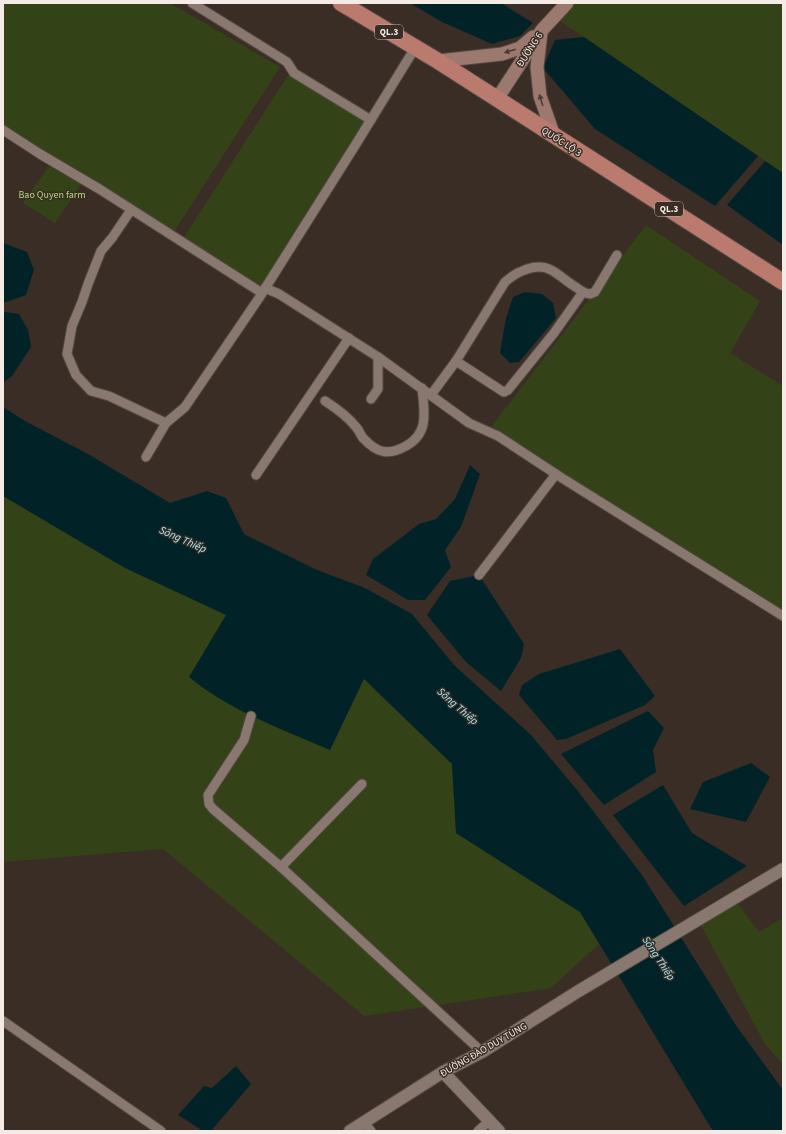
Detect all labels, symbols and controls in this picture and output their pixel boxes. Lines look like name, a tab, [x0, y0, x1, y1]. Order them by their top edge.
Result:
road number: QL.3	[375, 25, 403, 39]
street label: ĐƯỜNG 6	[513, 29, 546, 70]
one-way arrow	[504, 48, 516, 54]
one-way arrow	[538, 93, 544, 105]
street label: QUỐC LỘ 3	[538, 124, 584, 160]
park label: Bao Quyen farm	[18, 188, 86, 202]
road number: QL.3	[655, 202, 683, 216]
water label: Sông Thiếp	[157, 522, 209, 557]
water label: Sông Thiếp	[434, 684, 482, 729]
water label: Sông Thiếp	[639, 933, 679, 983]
street label: ĐƯỜNG ĐÀO DUY TÙNG	[438, 1019, 529, 1080]

